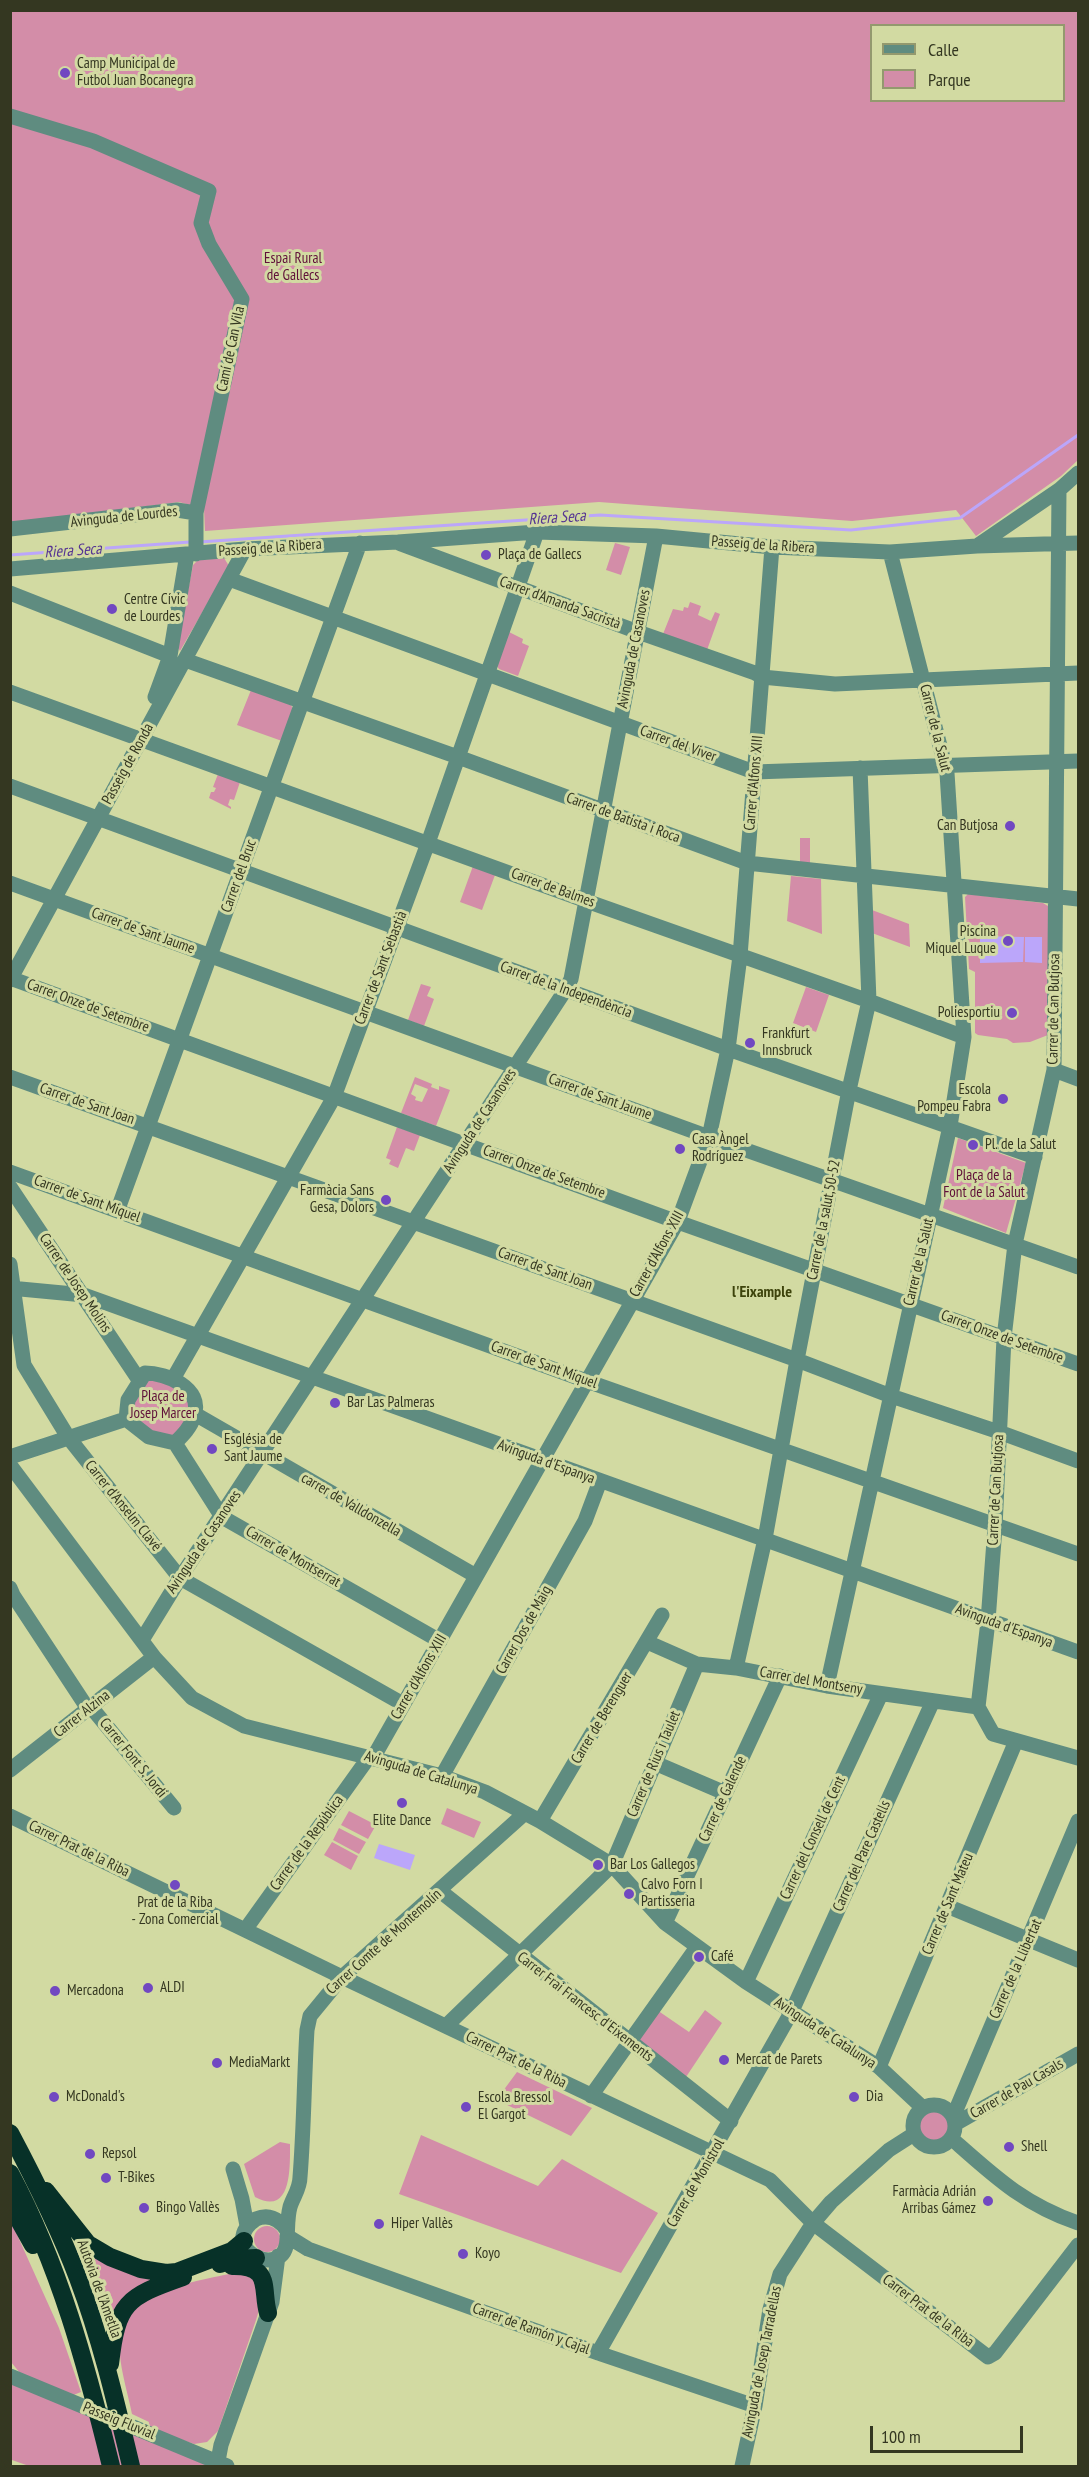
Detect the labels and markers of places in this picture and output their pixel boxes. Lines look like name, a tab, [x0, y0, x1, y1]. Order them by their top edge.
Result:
place label: Camp Municipal de Futbol Juan Bocanegra	[77, 55, 194, 90]
marker: Camp Municipal de Futbol Juan Bocanegra	[58, 66, 72, 80]
place label: Plaça de Gallecs	[498, 546, 582, 564]
marker: Plaça de Gallecs	[479, 548, 493, 562]
place label: Centre Cívic de Lourdes	[124, 591, 185, 626]
marker: Centre Cívic de Lourdes	[105, 602, 119, 616]
place label: Can Butjosa	[937, 817, 998, 835]
marker: Can Butjosa	[1003, 819, 1017, 833]
place label: Piscina Miquel Luque	[926, 923, 996, 958]
marker: Piscina Miquel Luque	[1001, 934, 1015, 948]
place label: Poliesportiu	[938, 1004, 1000, 1022]
marker: Poliesportiu	[1005, 1006, 1019, 1020]
place label: Frankfurt Innsbruck	[762, 1025, 812, 1060]
marker: Frankfurt Innsbruck	[743, 1036, 757, 1050]
place label: Escola Pompeu Fabra	[917, 1081, 991, 1116]
marker: Escola Pompeu Fabra	[996, 1092, 1010, 1106]
place label: Casa Àngel Rodríguez	[692, 1131, 749, 1166]
place label: Pl. de la Salut	[985, 1136, 1056, 1154]
marker: Pl. de la Salut	[966, 1138, 980, 1152]
marker: Casa Àngel Rodríguez	[673, 1142, 687, 1156]
place label: Farmàcia Sans Gesa, Dolors	[300, 1182, 374, 1217]
marker: Farmàcia Sans Gesa, Dolors	[379, 1193, 393, 1207]
place label: Bar Las Palmeras	[347, 1394, 435, 1412]
marker: Bar Las Palmeras	[328, 1396, 342, 1410]
place label: Església de Sant Jaume	[224, 1431, 282, 1466]
marker: Església de Sant Jaume	[205, 1442, 219, 1456]
marker: Elite Dance	[395, 1796, 409, 1810]
place label: Elite Dance	[373, 1812, 431, 1830]
place label: Bar Los Gallegos	[610, 1856, 695, 1874]
marker: Bar Los Gallegos	[591, 1858, 605, 1872]
place label: Calvo Forn I Partisseria	[641, 1876, 703, 1911]
marker: Prat de la Riba - Zona Comercial	[168, 1878, 182, 1892]
marker: Calvo Forn I Partisseria	[622, 1887, 636, 1901]
place label: Prat de la Riba - Zona Comercial	[132, 1894, 218, 1929]
place label: Café	[711, 1948, 734, 1966]
marker: Café	[692, 1950, 706, 1964]
place label: ALDI	[160, 1979, 185, 1997]
marker: ALDI	[141, 1981, 155, 1995]
place label: Mercadona	[67, 1982, 124, 2000]
marker: Mercadona	[48, 1984, 62, 1998]
place label: Mercat de Parets	[736, 2051, 822, 2069]
marker: Mercat de Parets	[717, 2053, 731, 2067]
place label: MediaMarkt	[229, 2054, 290, 2072]
marker: MediaMarkt	[210, 2056, 224, 2070]
place label: McDonald's	[66, 2088, 125, 2106]
place label: Dia	[866, 2088, 883, 2106]
place label: Escola Bressol El Gargot	[478, 2089, 551, 2124]
marker: McDonald's	[47, 2090, 61, 2104]
marker: Dia	[847, 2090, 861, 2104]
marker: Escola Bressol El Gargot	[459, 2100, 473, 2114]
place label: Shell	[1021, 2138, 1047, 2156]
marker: Shell	[1002, 2140, 1016, 2154]
place label: Repsol	[102, 2145, 136, 2163]
marker: Repsol	[83, 2147, 97, 2161]
place label: T-Bikes	[118, 2169, 155, 2187]
marker: T-Bikes	[99, 2171, 113, 2185]
place label: Farmàcia Adrián Arribas Gámez	[893, 2183, 976, 2218]
marker: Farmàcia Adrián Arribas Gámez	[981, 2194, 995, 2208]
place label: Bingo Vallès	[156, 2199, 220, 2217]
marker: Bingo Vallès	[137, 2201, 151, 2215]
place label: Hiper Vallès	[391, 2215, 453, 2233]
marker: Hiper Vallès	[372, 2217, 386, 2231]
place label: Koyo	[475, 2245, 500, 2263]
marker: Koyo	[456, 2247, 470, 2261]

